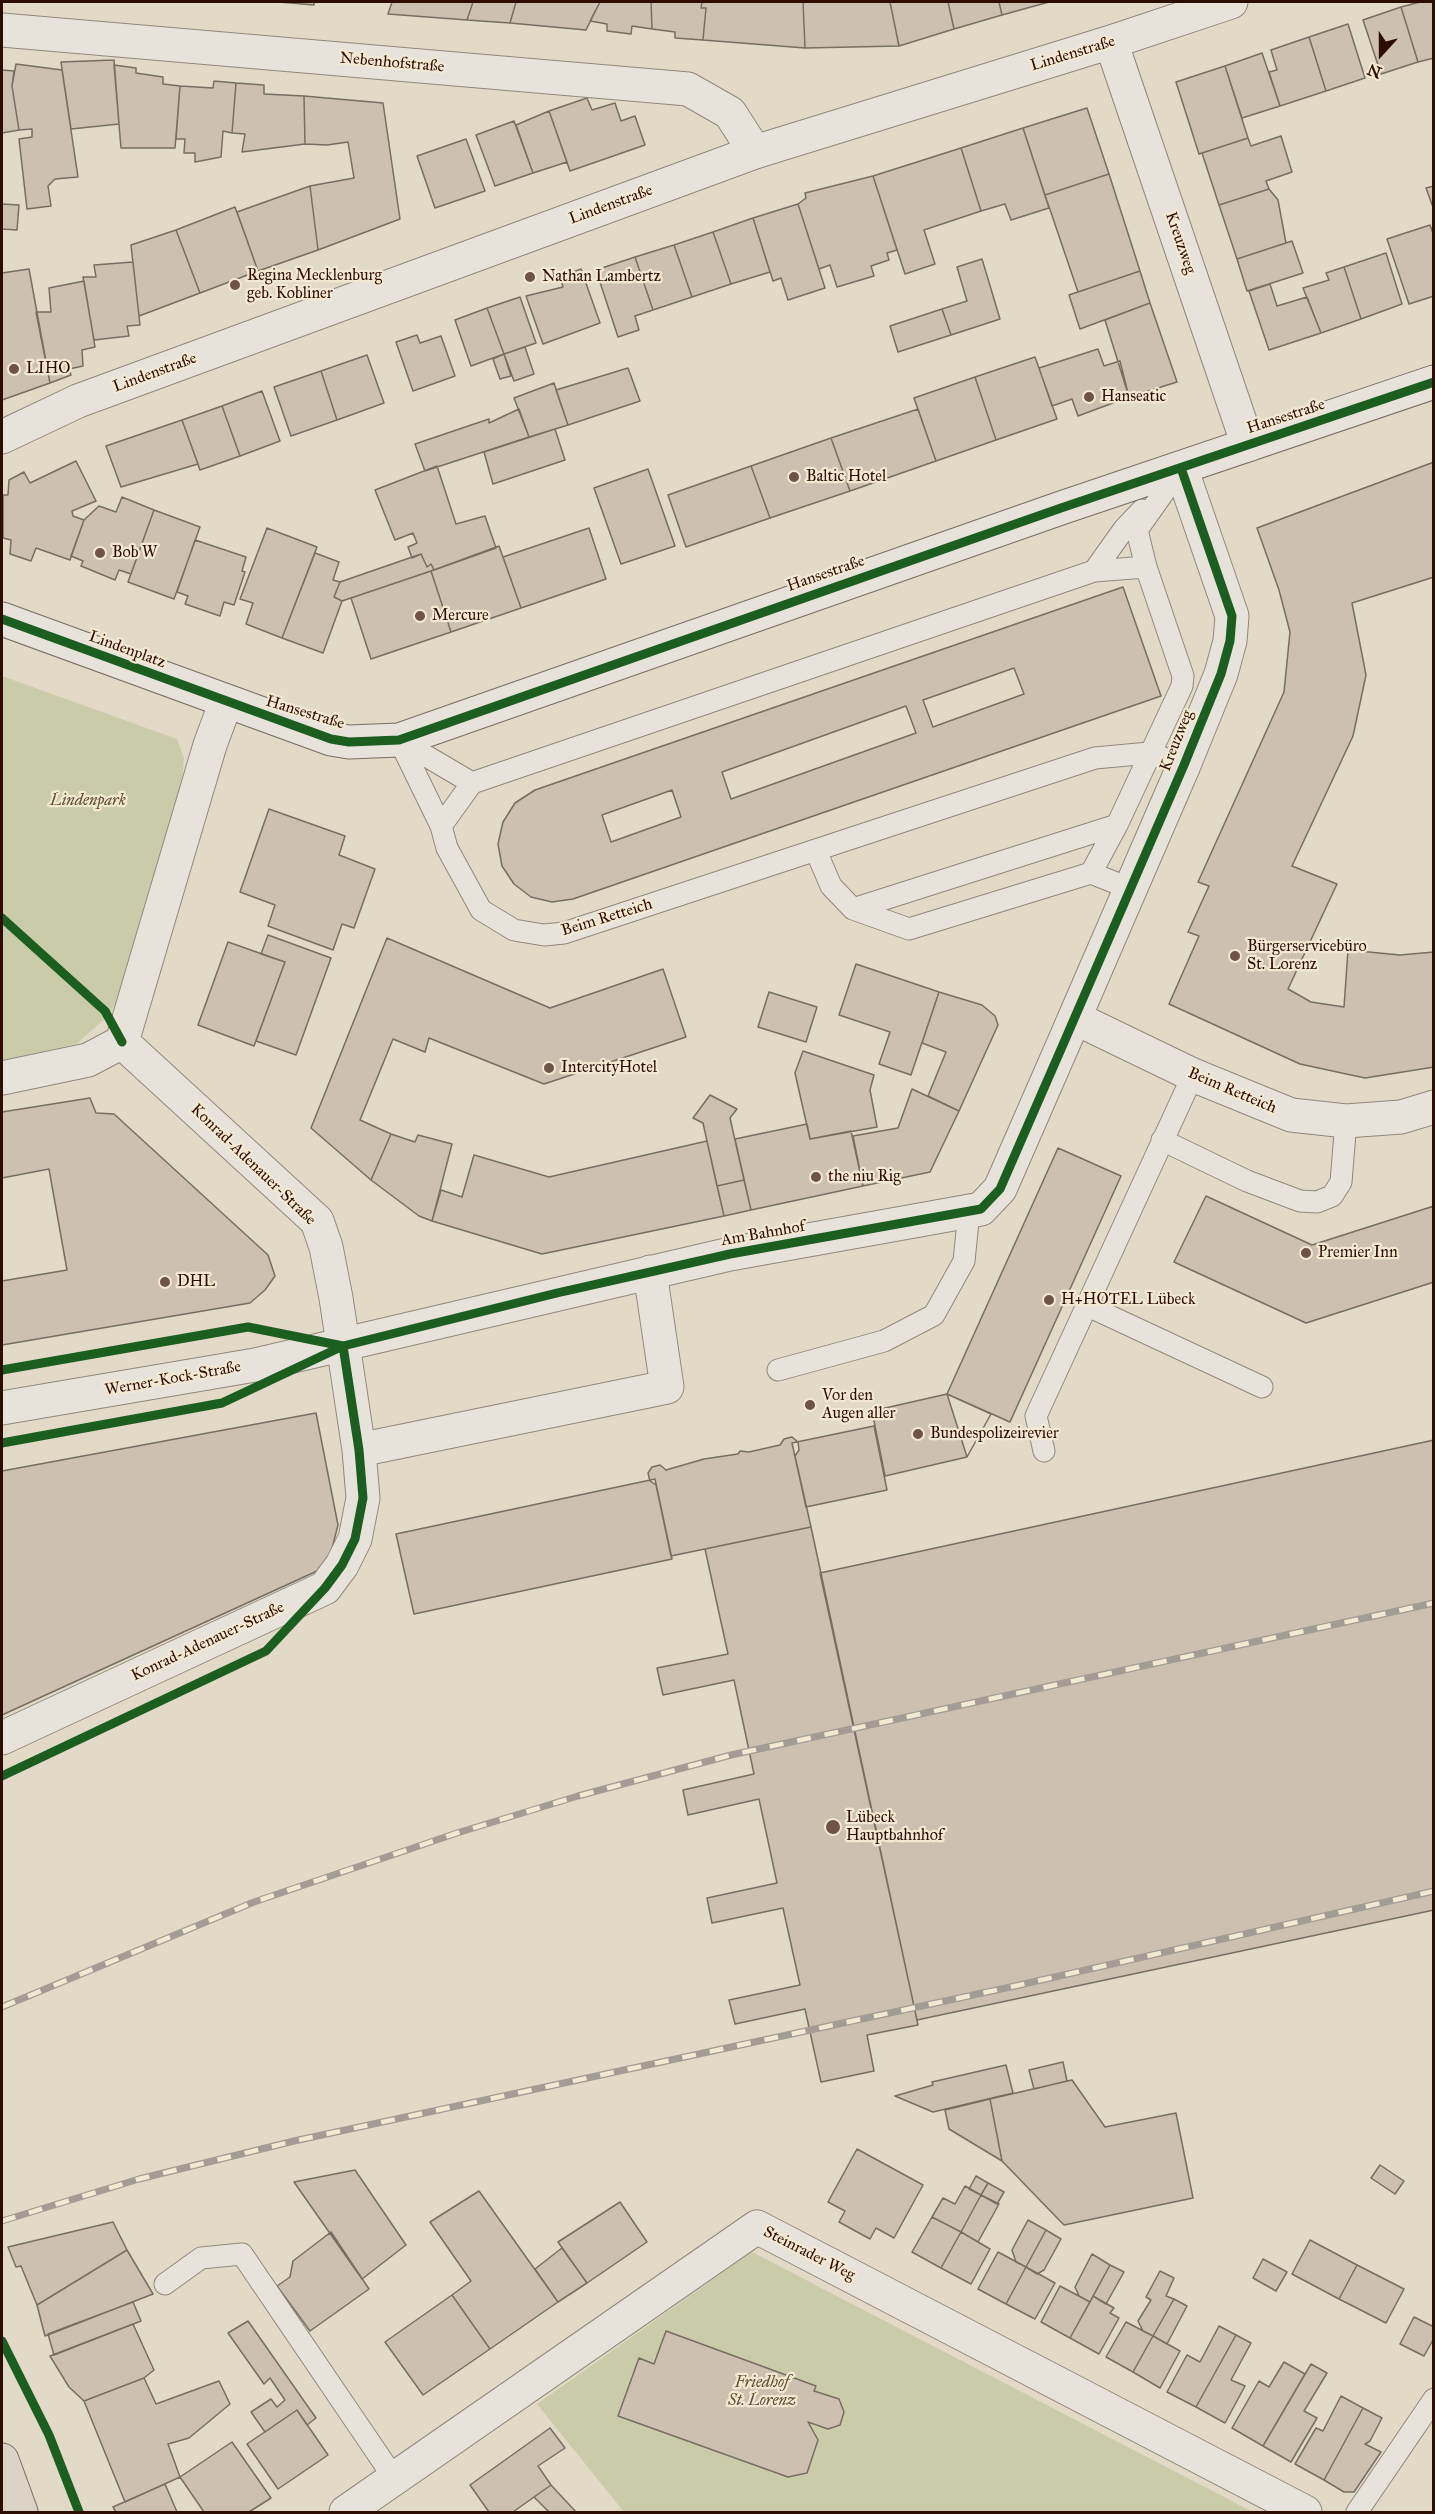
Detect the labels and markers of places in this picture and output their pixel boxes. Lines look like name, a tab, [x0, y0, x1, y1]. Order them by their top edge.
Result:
place label: Regina Mecklenburg geb. Kobliner	[247, 266, 382, 304]
place label: Nathan Lambertz	[542, 267, 661, 287]
marker: Nathan Lambertz	[523, 270, 537, 284]
marker: Regina Mecklenburg geb. Kobliner	[228, 278, 242, 292]
place label: LIHO	[26, 359, 71, 379]
marker: LIHO	[7, 362, 21, 376]
place label: Hanseatic	[1101, 387, 1166, 407]
marker: Hanseatic	[1082, 390, 1096, 404]
place label: Baltic Hotel	[806, 467, 886, 487]
marker: Baltic Hotel	[787, 470, 801, 484]
place label: Bob W	[112, 543, 157, 563]
marker: Bob W	[93, 546, 107, 560]
place label: Mercure	[432, 606, 489, 626]
marker: Mercure	[413, 609, 427, 623]
place label: Bürgerservicebüro St. Lorenz	[1247, 937, 1367, 975]
marker: Bürgerservicebüro St. Lorenz	[1228, 949, 1242, 963]
place label: IntercityHotel	[561, 1058, 657, 1078]
marker: IntercityHotel	[542, 1061, 556, 1075]
place label: the niu Rig	[828, 1167, 901, 1187]
marker: the niu Rig	[809, 1170, 823, 1184]
place label: Premier Inn	[1318, 1243, 1398, 1263]
marker: Premier Inn	[1299, 1246, 1313, 1260]
place label: DHL	[177, 1272, 215, 1292]
marker: DHL	[158, 1275, 172, 1289]
place label: H+HOTEL Lübeck	[1061, 1290, 1195, 1310]
marker: H+HOTEL Lübeck	[1042, 1293, 1056, 1307]
place label: Vor den Augen aller	[822, 1386, 895, 1424]
marker: Vor den Augen aller	[803, 1398, 817, 1412]
place label: Bundespolizeirevier	[930, 1424, 1059, 1444]
marker: Bundespolizeirevier	[911, 1427, 925, 1441]
place label: Lübeck Hauptbahnhof	[846, 1808, 943, 1846]
marker: Lübeck Hauptbahnhof	[824, 1818, 842, 1836]

